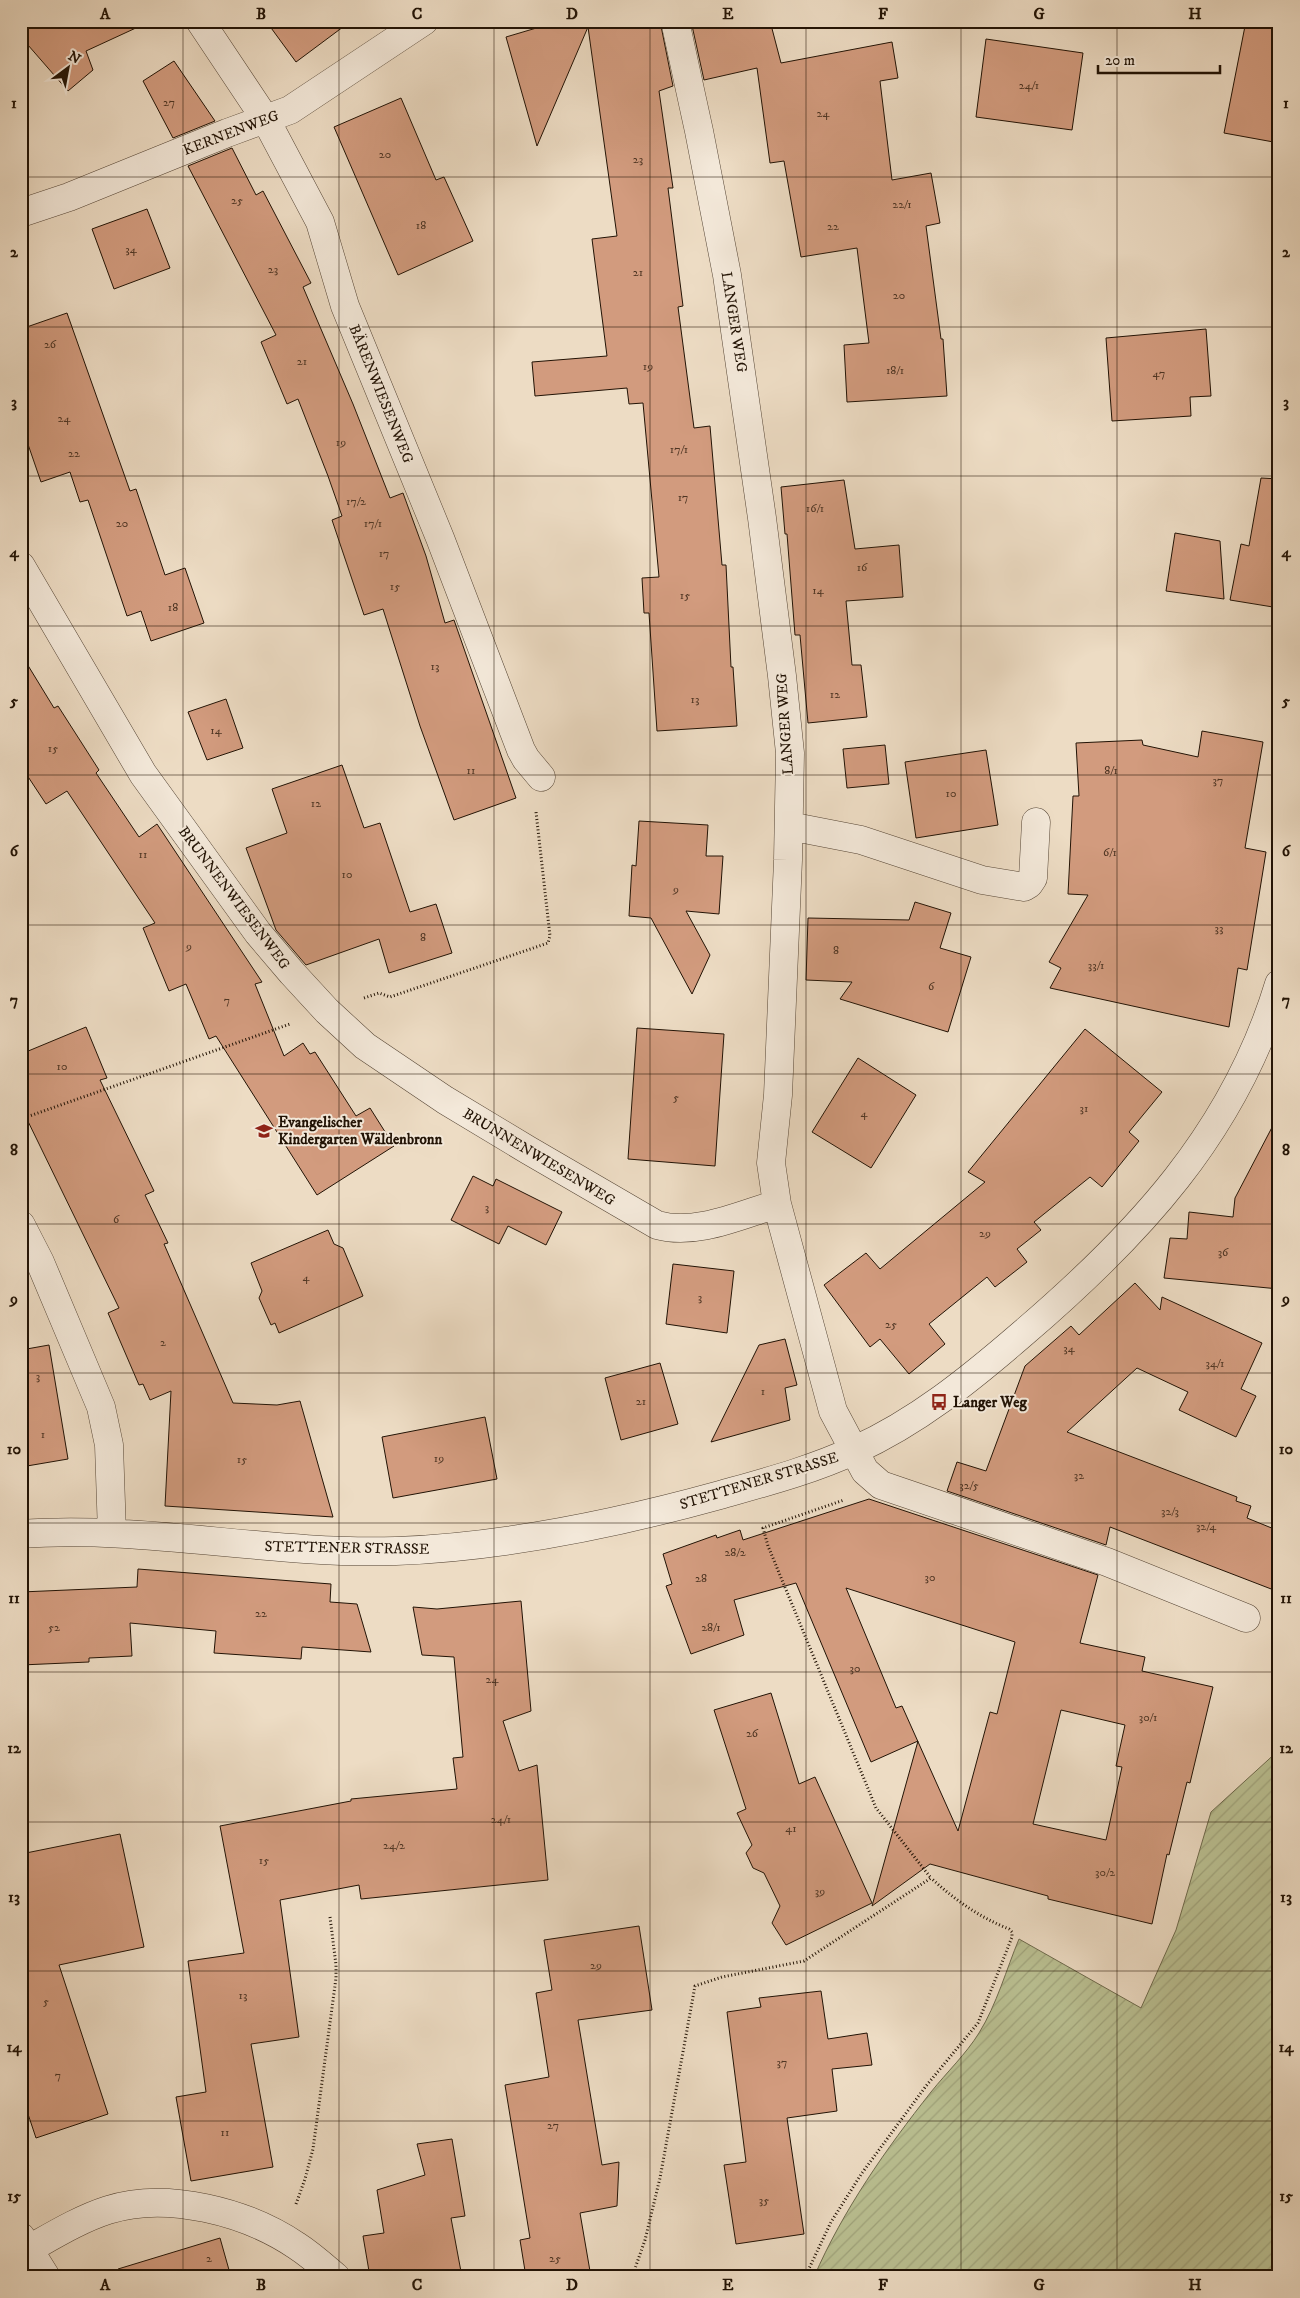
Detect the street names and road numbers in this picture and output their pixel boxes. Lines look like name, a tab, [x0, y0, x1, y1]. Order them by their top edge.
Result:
street label: KERNENWEG	[180, 106, 282, 160]
street label: LANGER WEG	[717, 270, 751, 374]
street label: BÄRENWIESENWEG	[344, 322, 418, 467]
street label: LANGER WEG	[772, 672, 798, 775]
street label: BRUNNENWIESENWEG	[174, 823, 294, 974]
street label: BRUNNENWIESENWEG	[459, 1104, 619, 1210]
street label: STETTENER STRASSE	[677, 1448, 841, 1514]
street label: STETTENER STRASSE	[264, 1537, 430, 1559]

